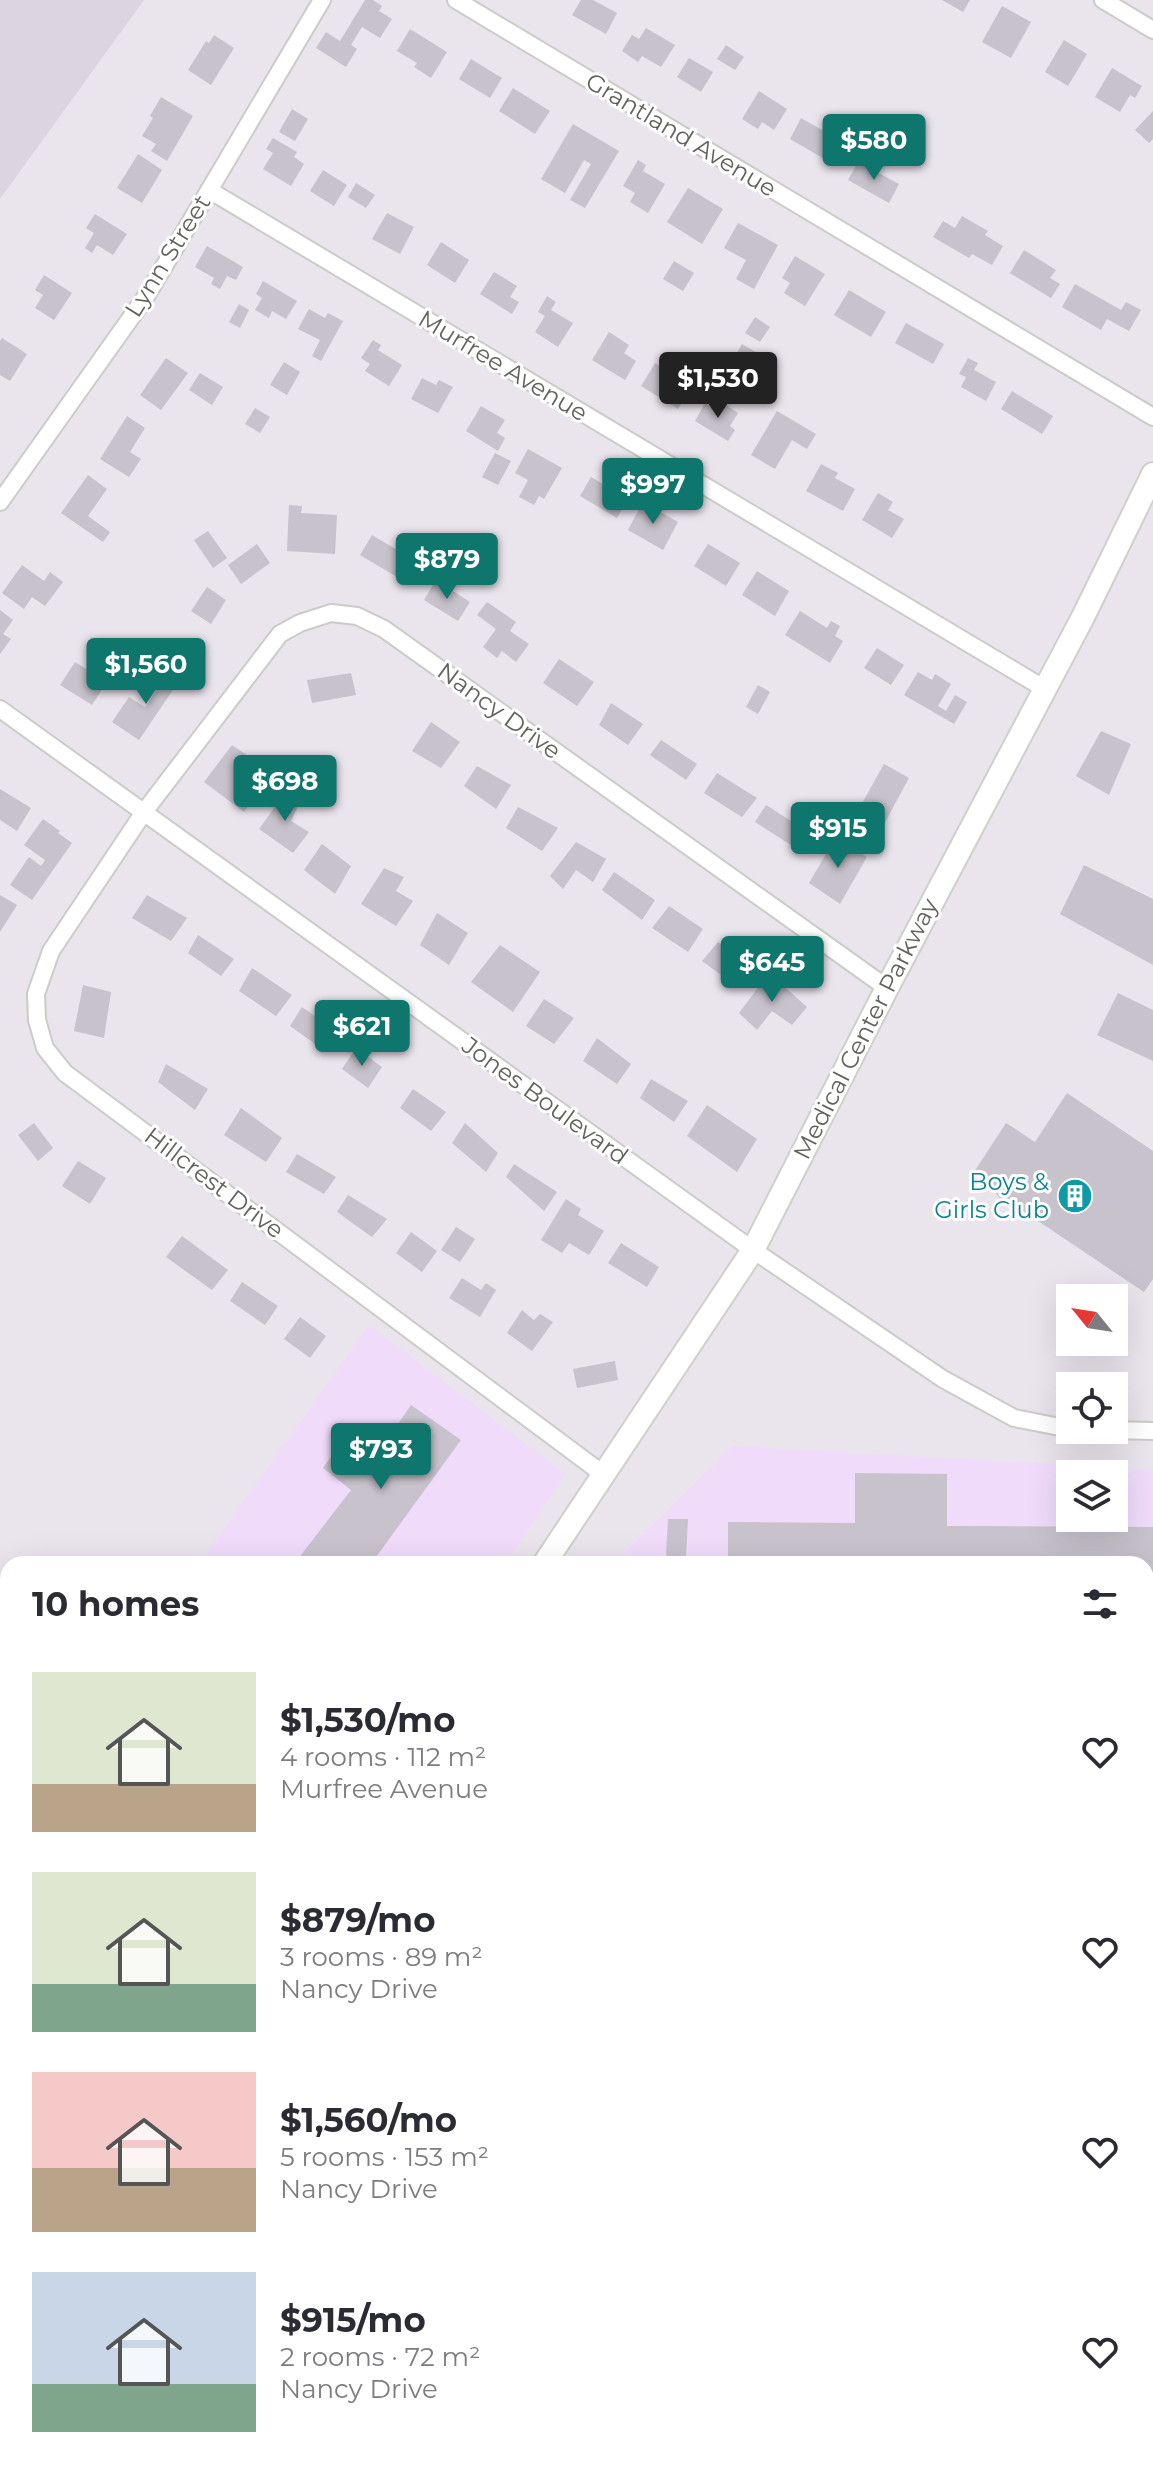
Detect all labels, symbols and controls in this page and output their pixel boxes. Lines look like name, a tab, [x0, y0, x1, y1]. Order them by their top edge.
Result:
street label: Grantland Avenue	[581, 66, 782, 203]
pin: $580	[827, 114, 921, 182]
text: $580	[841, 124, 907, 156]
street label: Lynn Street	[119, 189, 217, 322]
street label: Murfree Avenue	[414, 304, 593, 427]
pin: $1,530	[653, 352, 783, 420]
text: $1,530	[677, 362, 759, 394]
pin: $997	[606, 458, 700, 526]
text: $997	[620, 468, 686, 500]
pin: $879	[400, 533, 494, 601]
text: $879	[414, 543, 480, 575]
pin: $1,560	[81, 638, 211, 706]
text: $1,560	[104, 648, 188, 680]
street label: Nancy Drive	[432, 656, 567, 765]
pin: $698	[238, 755, 332, 823]
text: $698	[252, 765, 318, 797]
pin: $915	[791, 802, 885, 870]
text: $915	[809, 812, 867, 844]
street label: Medical Center Parkway	[787, 893, 944, 1164]
pin: $645	[725, 936, 819, 1004]
text: $645	[739, 946, 805, 978]
pin: $621	[315, 1000, 409, 1068]
text: $621	[333, 1010, 391, 1042]
street label: Jones Boulevard	[456, 1030, 634, 1171]
street label: Hillcrest Drive	[139, 1121, 290, 1244]
place label: Boys & Girls Club	[934, 1167, 1049, 1224]
building icon: Boys & Girls Club	[1056, 1177, 1094, 1215]
north arrow	[1056, 1284, 1128, 1356]
map controls	[1056, 1284, 1128, 1532]
button: locate	[1056, 1372, 1128, 1444]
pin: $793	[334, 1423, 428, 1491]
text: $793	[349, 1433, 413, 1465]
button: layers	[1056, 1460, 1128, 1532]
icon: filters	[1078, 1582, 1122, 1626]
text: 10 homes	[32, 1583, 199, 1625]
text: $1,530/mo	[280, 1699, 455, 1741]
icon: home	[96, 1704, 192, 1800]
icon: heart	[1078, 1730, 1122, 1774]
text: 4 rooms · 112 m²	[280, 1741, 486, 1773]
text: Murfree Avenue	[280, 1773, 488, 1805]
text: $879/mo	[280, 1899, 435, 1941]
icon: home	[96, 1904, 192, 2000]
icon: heart	[1078, 1930, 1122, 1974]
text: 3 rooms · 89 m²	[280, 1941, 483, 1973]
text: Nancy Drive	[280, 1973, 438, 2005]
text: $1,560/mo	[280, 2099, 457, 2141]
icon: home	[96, 2104, 192, 2200]
icon: heart	[1078, 2130, 1122, 2174]
text: 5 rooms · 153 m²	[280, 2141, 489, 2173]
text: Nancy Drive	[280, 2173, 438, 2205]
text: $915/mo	[280, 2299, 426, 2341]
icon: home	[96, 2304, 192, 2400]
icon: heart	[1078, 2330, 1122, 2374]
text: 2 rooms · 72 m²	[280, 2341, 480, 2373]
text: Nancy Drive	[280, 2373, 438, 2405]

